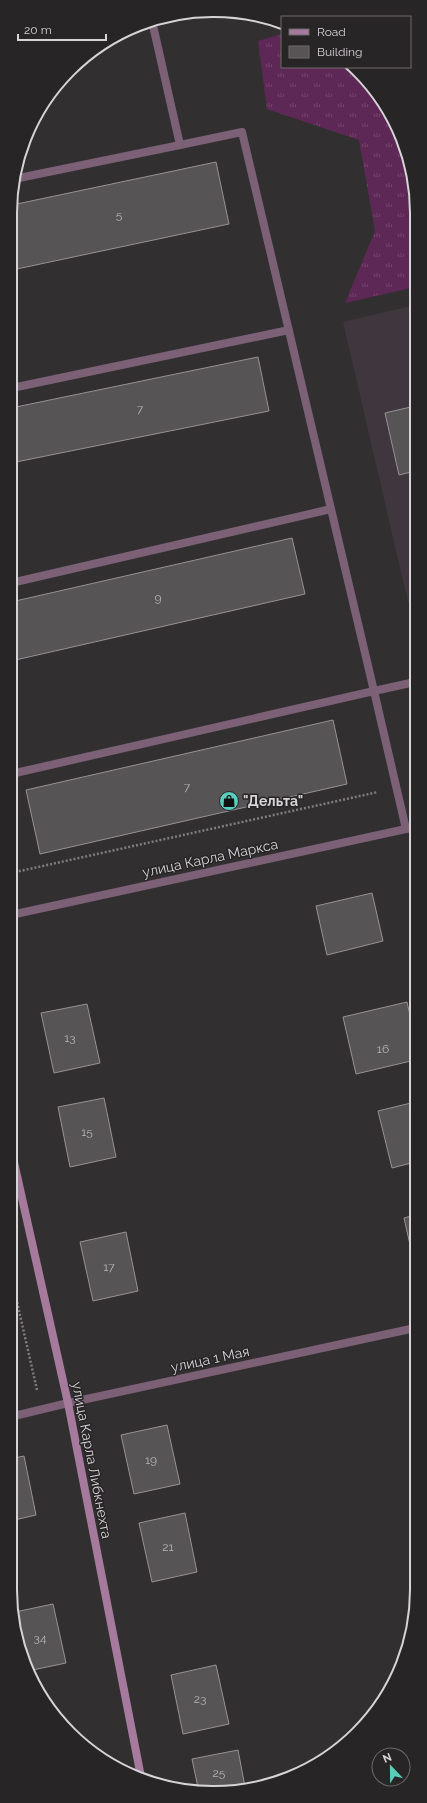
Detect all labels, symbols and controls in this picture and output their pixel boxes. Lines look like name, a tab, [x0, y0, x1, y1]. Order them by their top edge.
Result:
scale bar	[18, 16, 106, 42]
legend	[281, 16, 411, 68]
text: 20 m	[24, 23, 52, 37]
text: Road	[317, 25, 346, 39]
text: Building	[317, 45, 363, 59]
house number: 5	[116, 208, 123, 222]
house number: 7	[137, 402, 144, 416]
house number: 9	[154, 591, 162, 605]
house number: 7	[184, 780, 191, 794]
shop icon: "Дельта"	[218, 790, 240, 812]
place label: "Дельта"	[243, 793, 303, 809]
street label: улица Карла Маркса	[141, 836, 279, 880]
house number: 13	[64, 1031, 76, 1045]
house number: 16	[377, 1042, 389, 1056]
house number: 15	[81, 1125, 93, 1139]
house number: 17	[103, 1260, 115, 1274]
street label: улица 1 Мая	[169, 1343, 251, 1375]
street label: улица Карла Либкнехта	[69, 1380, 115, 1540]
house number: 19	[145, 1453, 157, 1467]
house number: 21	[162, 1540, 174, 1554]
house number: 34	[34, 1631, 47, 1645]
house number: 23	[194, 1692, 206, 1706]
north arrow	[371, 1747, 411, 1787]
text: N	[381, 1751, 394, 1766]
house number: 25	[213, 1766, 226, 1780]

